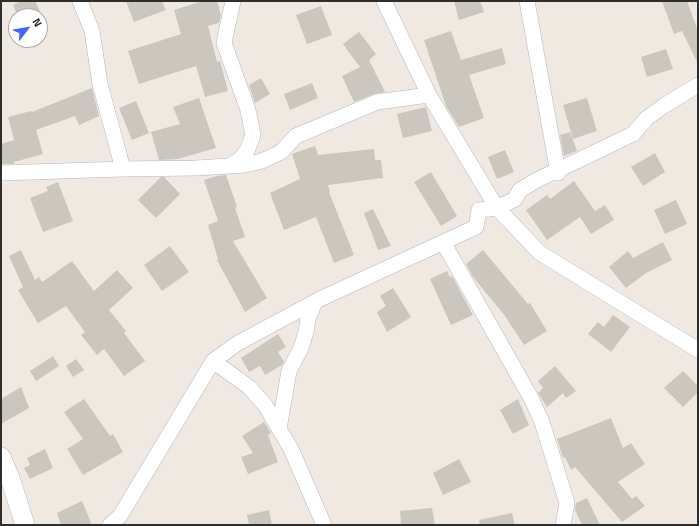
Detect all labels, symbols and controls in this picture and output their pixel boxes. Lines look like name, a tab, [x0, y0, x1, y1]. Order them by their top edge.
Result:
north arrow	[8, 8, 48, 48]
text: N	[29, 15, 46, 30]

